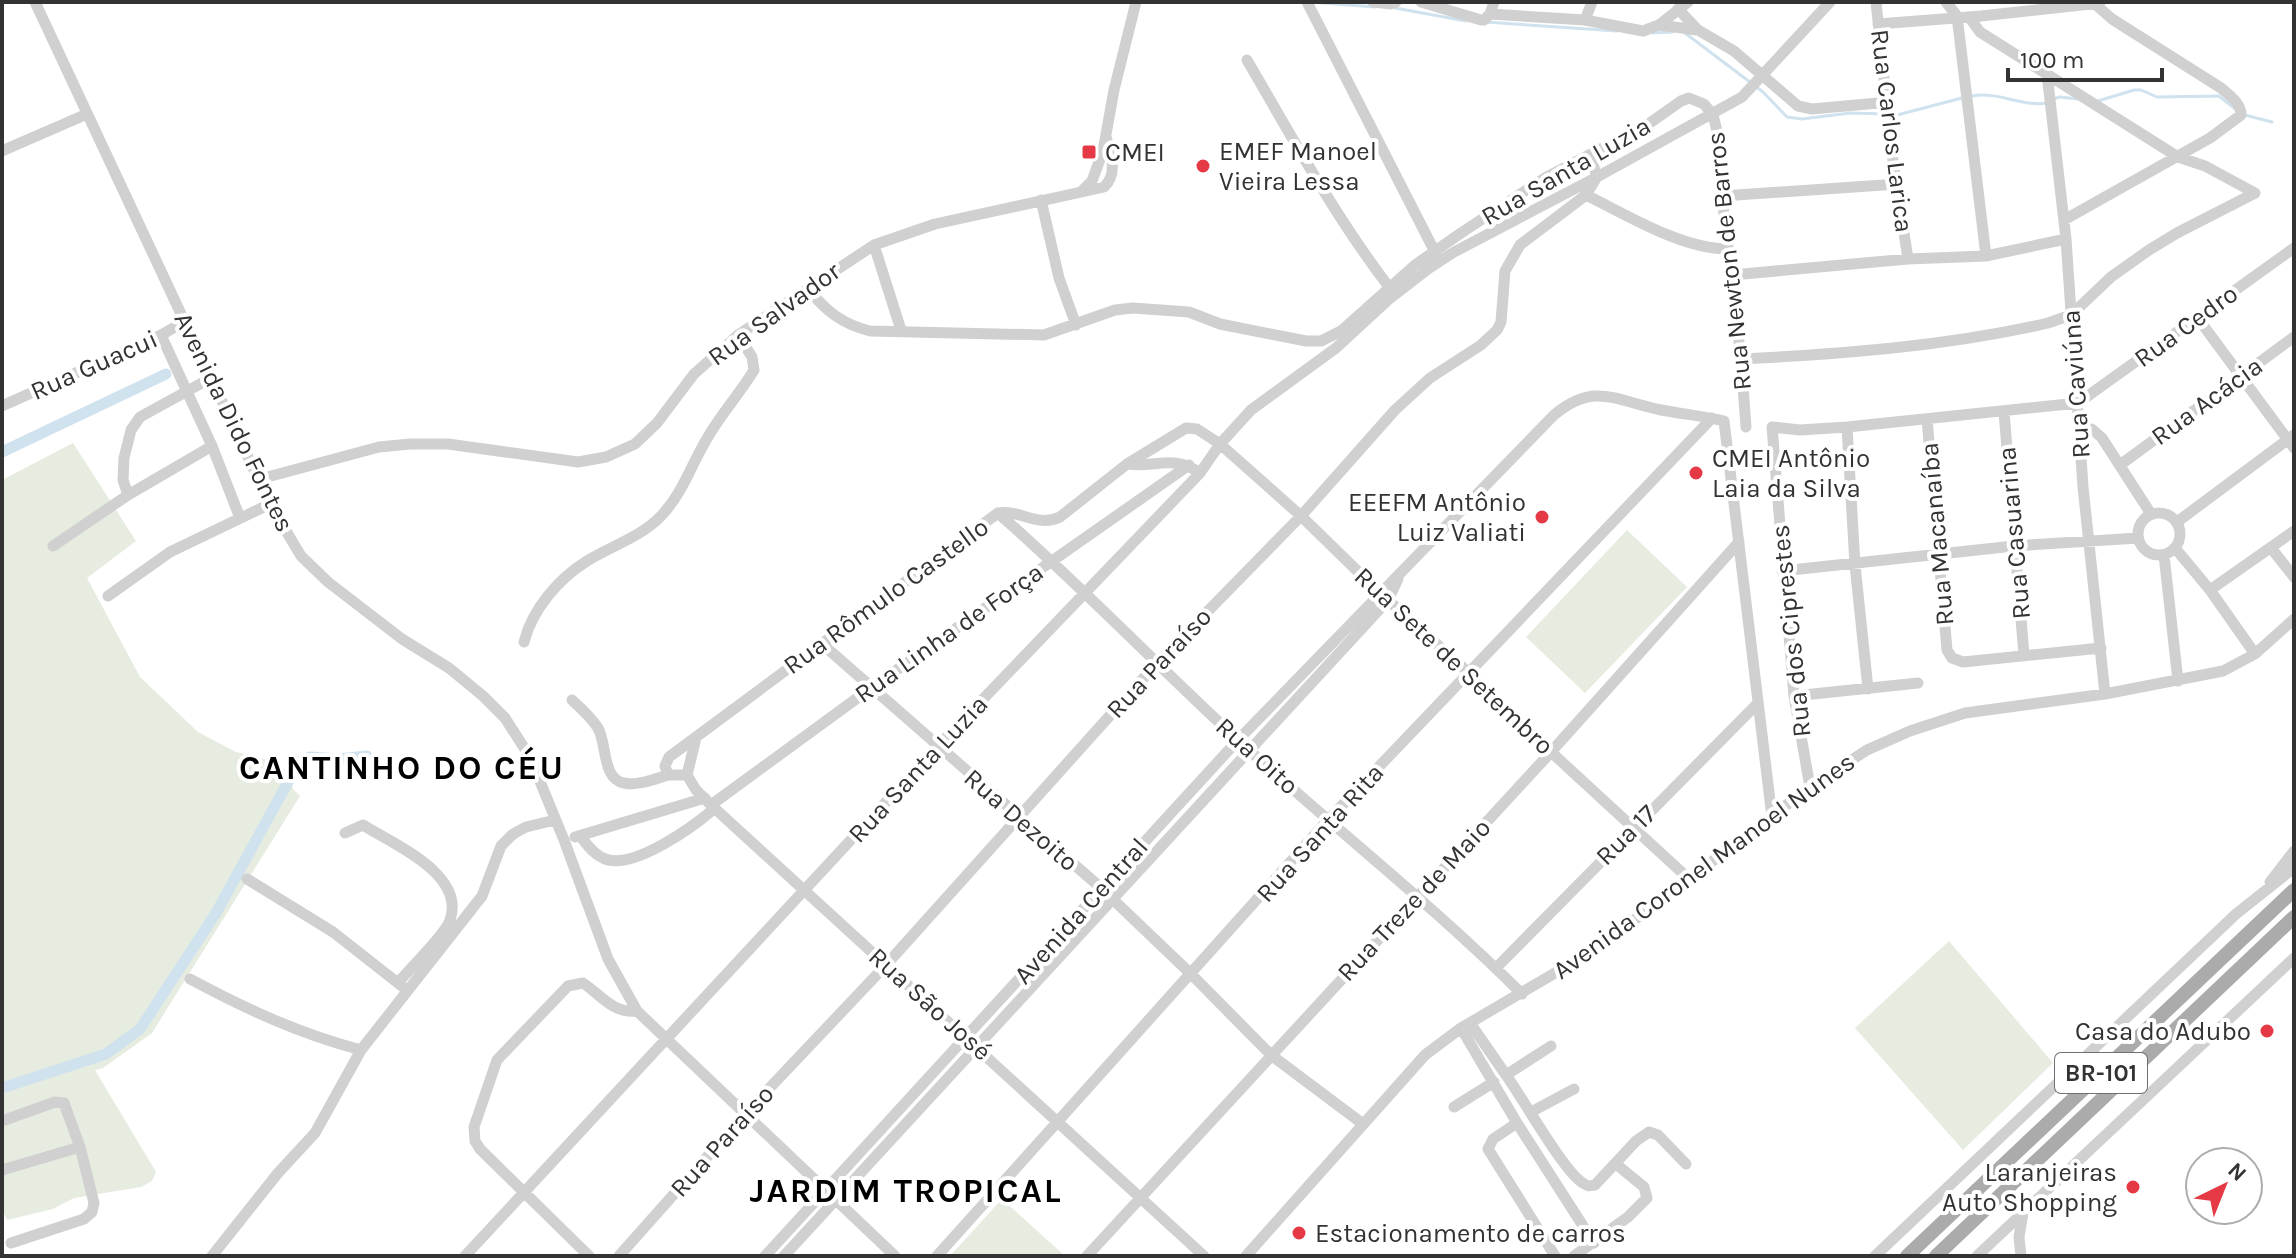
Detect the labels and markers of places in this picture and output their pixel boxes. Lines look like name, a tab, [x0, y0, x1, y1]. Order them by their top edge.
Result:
place label: EMEF Manoel Vieira Lessa	[1219, 136, 1377, 197]
place label: CMEI	[1105, 137, 1165, 168]
marker: CMEI	[1080, 143, 1098, 161]
marker: EMEF Manoel Vieira Lessa	[1194, 157, 1212, 175]
place label: CMEI Antônio Laia da Silva	[1712, 443, 1870, 504]
marker: CMEI Antônio Laia da Silva	[1687, 464, 1705, 482]
place label: EEEFM Antônio Luiz Valiati	[1348, 487, 1526, 548]
marker: EEEFM Antônio Luiz Valiati	[1533, 508, 1551, 526]
place label: Casa do Adubo	[2075, 1016, 2251, 1047]
marker: Casa do Adubo	[2258, 1022, 2276, 1040]
place label: Laranjeiras Auto Shopping	[1942, 1157, 2117, 1218]
marker: Laranjeiras Auto Shopping	[2124, 1178, 2142, 1196]
place label: Estacionamento de carros	[1315, 1218, 1626, 1249]
marker: Estacionamento de carros	[1290, 1224, 1308, 1242]

